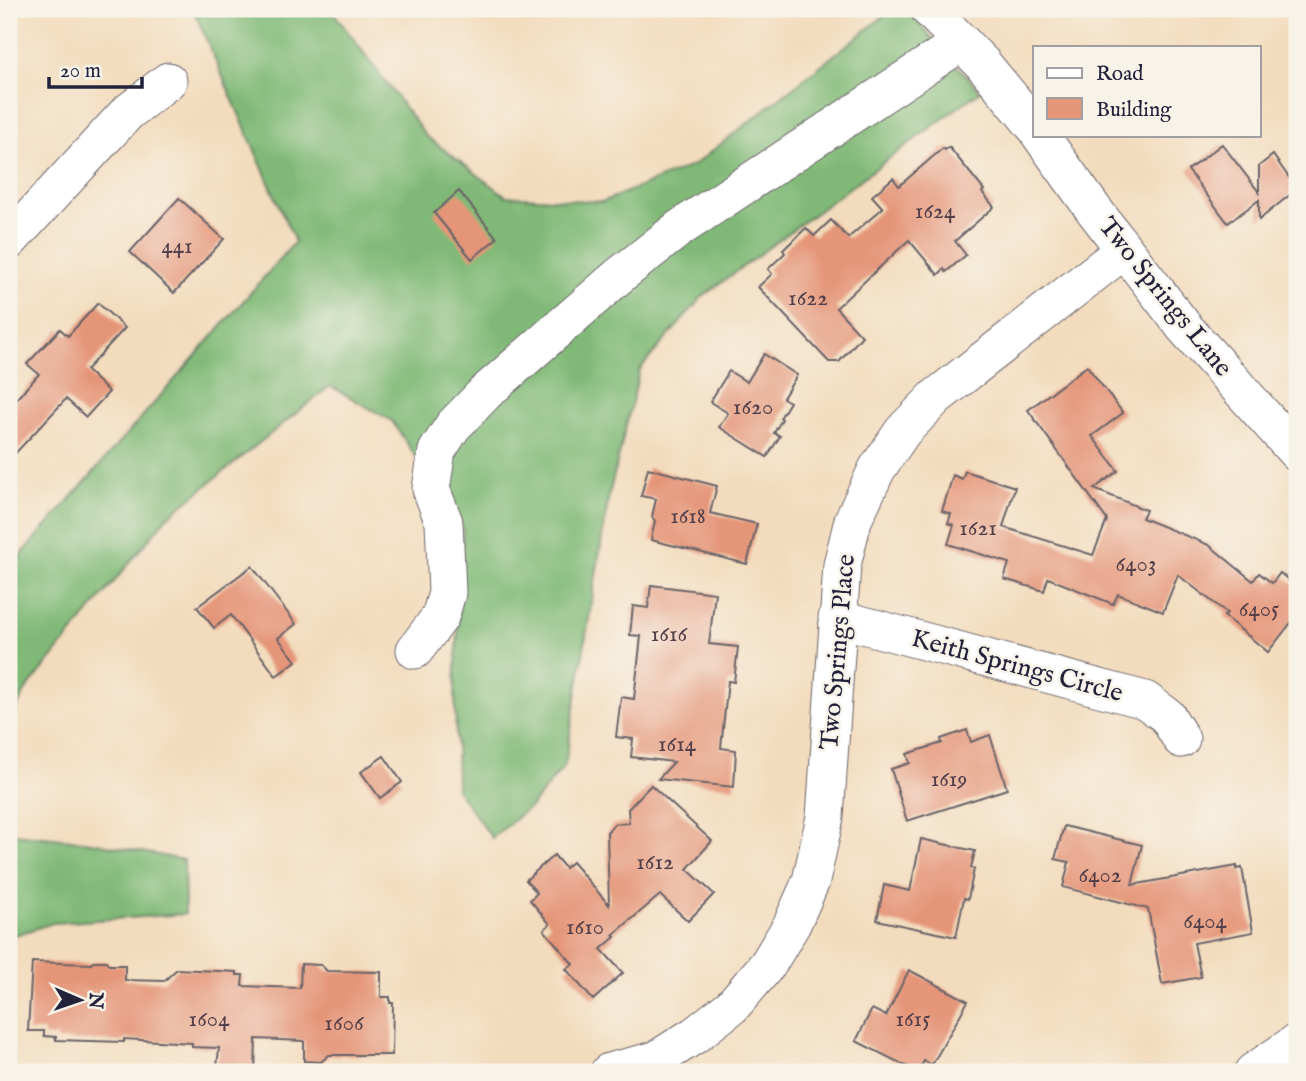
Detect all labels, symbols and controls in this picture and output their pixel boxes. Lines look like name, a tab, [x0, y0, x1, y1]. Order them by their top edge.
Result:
scale bar	[49, 46, 142, 90]
legend	[1033, 46, 1260, 136]
text: 20 m	[60, 58, 101, 85]
text: Road	[1096, 61, 1144, 88]
text: Building	[1096, 97, 1172, 124]
house number: 1624	[915, 197, 956, 226]
street label: Two Springs Lane	[1091, 211, 1239, 383]
house number: 441	[161, 232, 193, 261]
house number: 1622	[788, 284, 828, 313]
house number: 1620	[733, 393, 773, 422]
house number: 1618	[670, 502, 706, 531]
house number: 1621	[959, 514, 997, 543]
house number: 6403	[1116, 550, 1156, 579]
street label: Two Springs Place	[813, 553, 863, 751]
house number: 6405	[1239, 595, 1279, 624]
house number: 1616	[651, 620, 688, 649]
street label: Keith Springs Circle	[908, 622, 1126, 710]
house number: 1614	[658, 730, 697, 759]
house number: 1619	[931, 765, 967, 794]
house number: 1612	[636, 848, 674, 877]
house number: 6402	[1078, 861, 1122, 890]
house number: 6404	[1183, 907, 1227, 936]
house number: 1610	[566, 913, 604, 942]
north arrow	[46, 965, 116, 1036]
text: N	[83, 991, 107, 1010]
house number: 1604	[189, 1005, 230, 1034]
house number: 1615	[895, 1005, 931, 1034]
house number: 1606	[324, 1009, 365, 1038]

